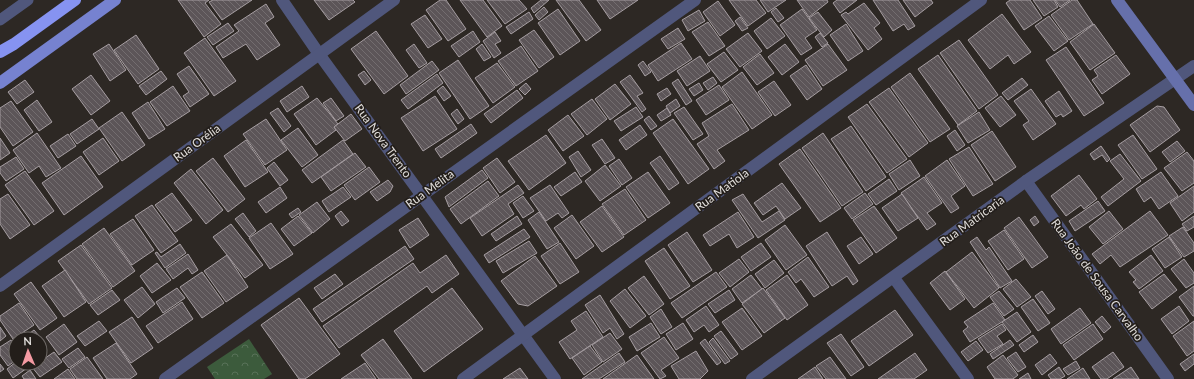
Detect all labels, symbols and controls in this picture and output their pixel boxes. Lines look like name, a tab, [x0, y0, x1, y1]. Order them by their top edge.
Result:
street label: Rua Nova Trento	[352, 101, 415, 181]
street label: Rua Orélia	[170, 120, 223, 165]
street label: Rua Matiola	[692, 165, 752, 214]
street label: Rua Melita	[403, 166, 457, 211]
street label: Rua Matricaria	[936, 192, 1007, 249]
street label: Rua João de Sousa Carvalho	[1048, 216, 1147, 344]
north arrow	[8, 331, 48, 371]
text: N	[23, 334, 32, 347]

